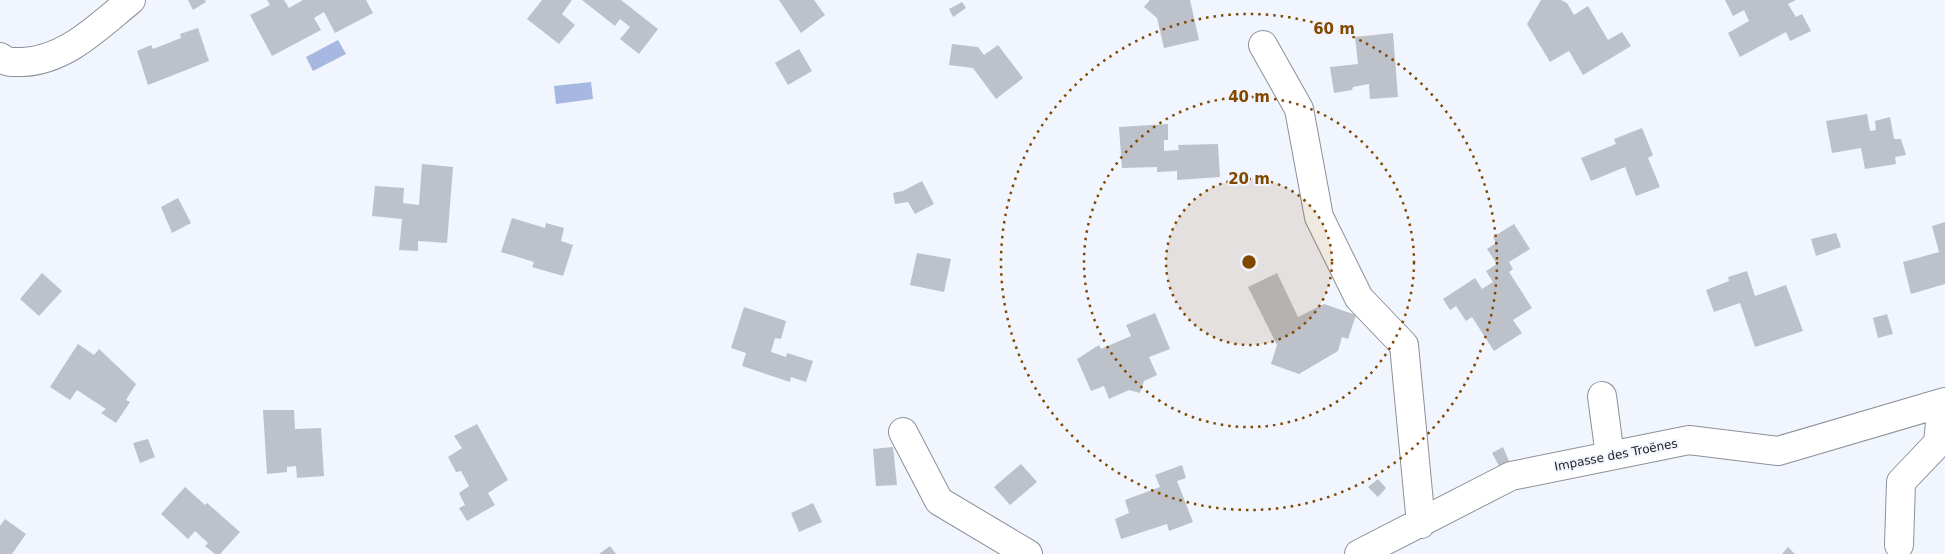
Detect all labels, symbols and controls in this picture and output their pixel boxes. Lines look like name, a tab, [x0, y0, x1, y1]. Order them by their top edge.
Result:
text: 60 m	[1313, 20, 1355, 38]
text: 40 m	[1228, 88, 1270, 106]
text: 20 m	[1228, 170, 1270, 188]
centre of rings	[1240, 253, 1258, 271]
street label: Impasse des Troënes	[1553, 436, 1679, 474]

